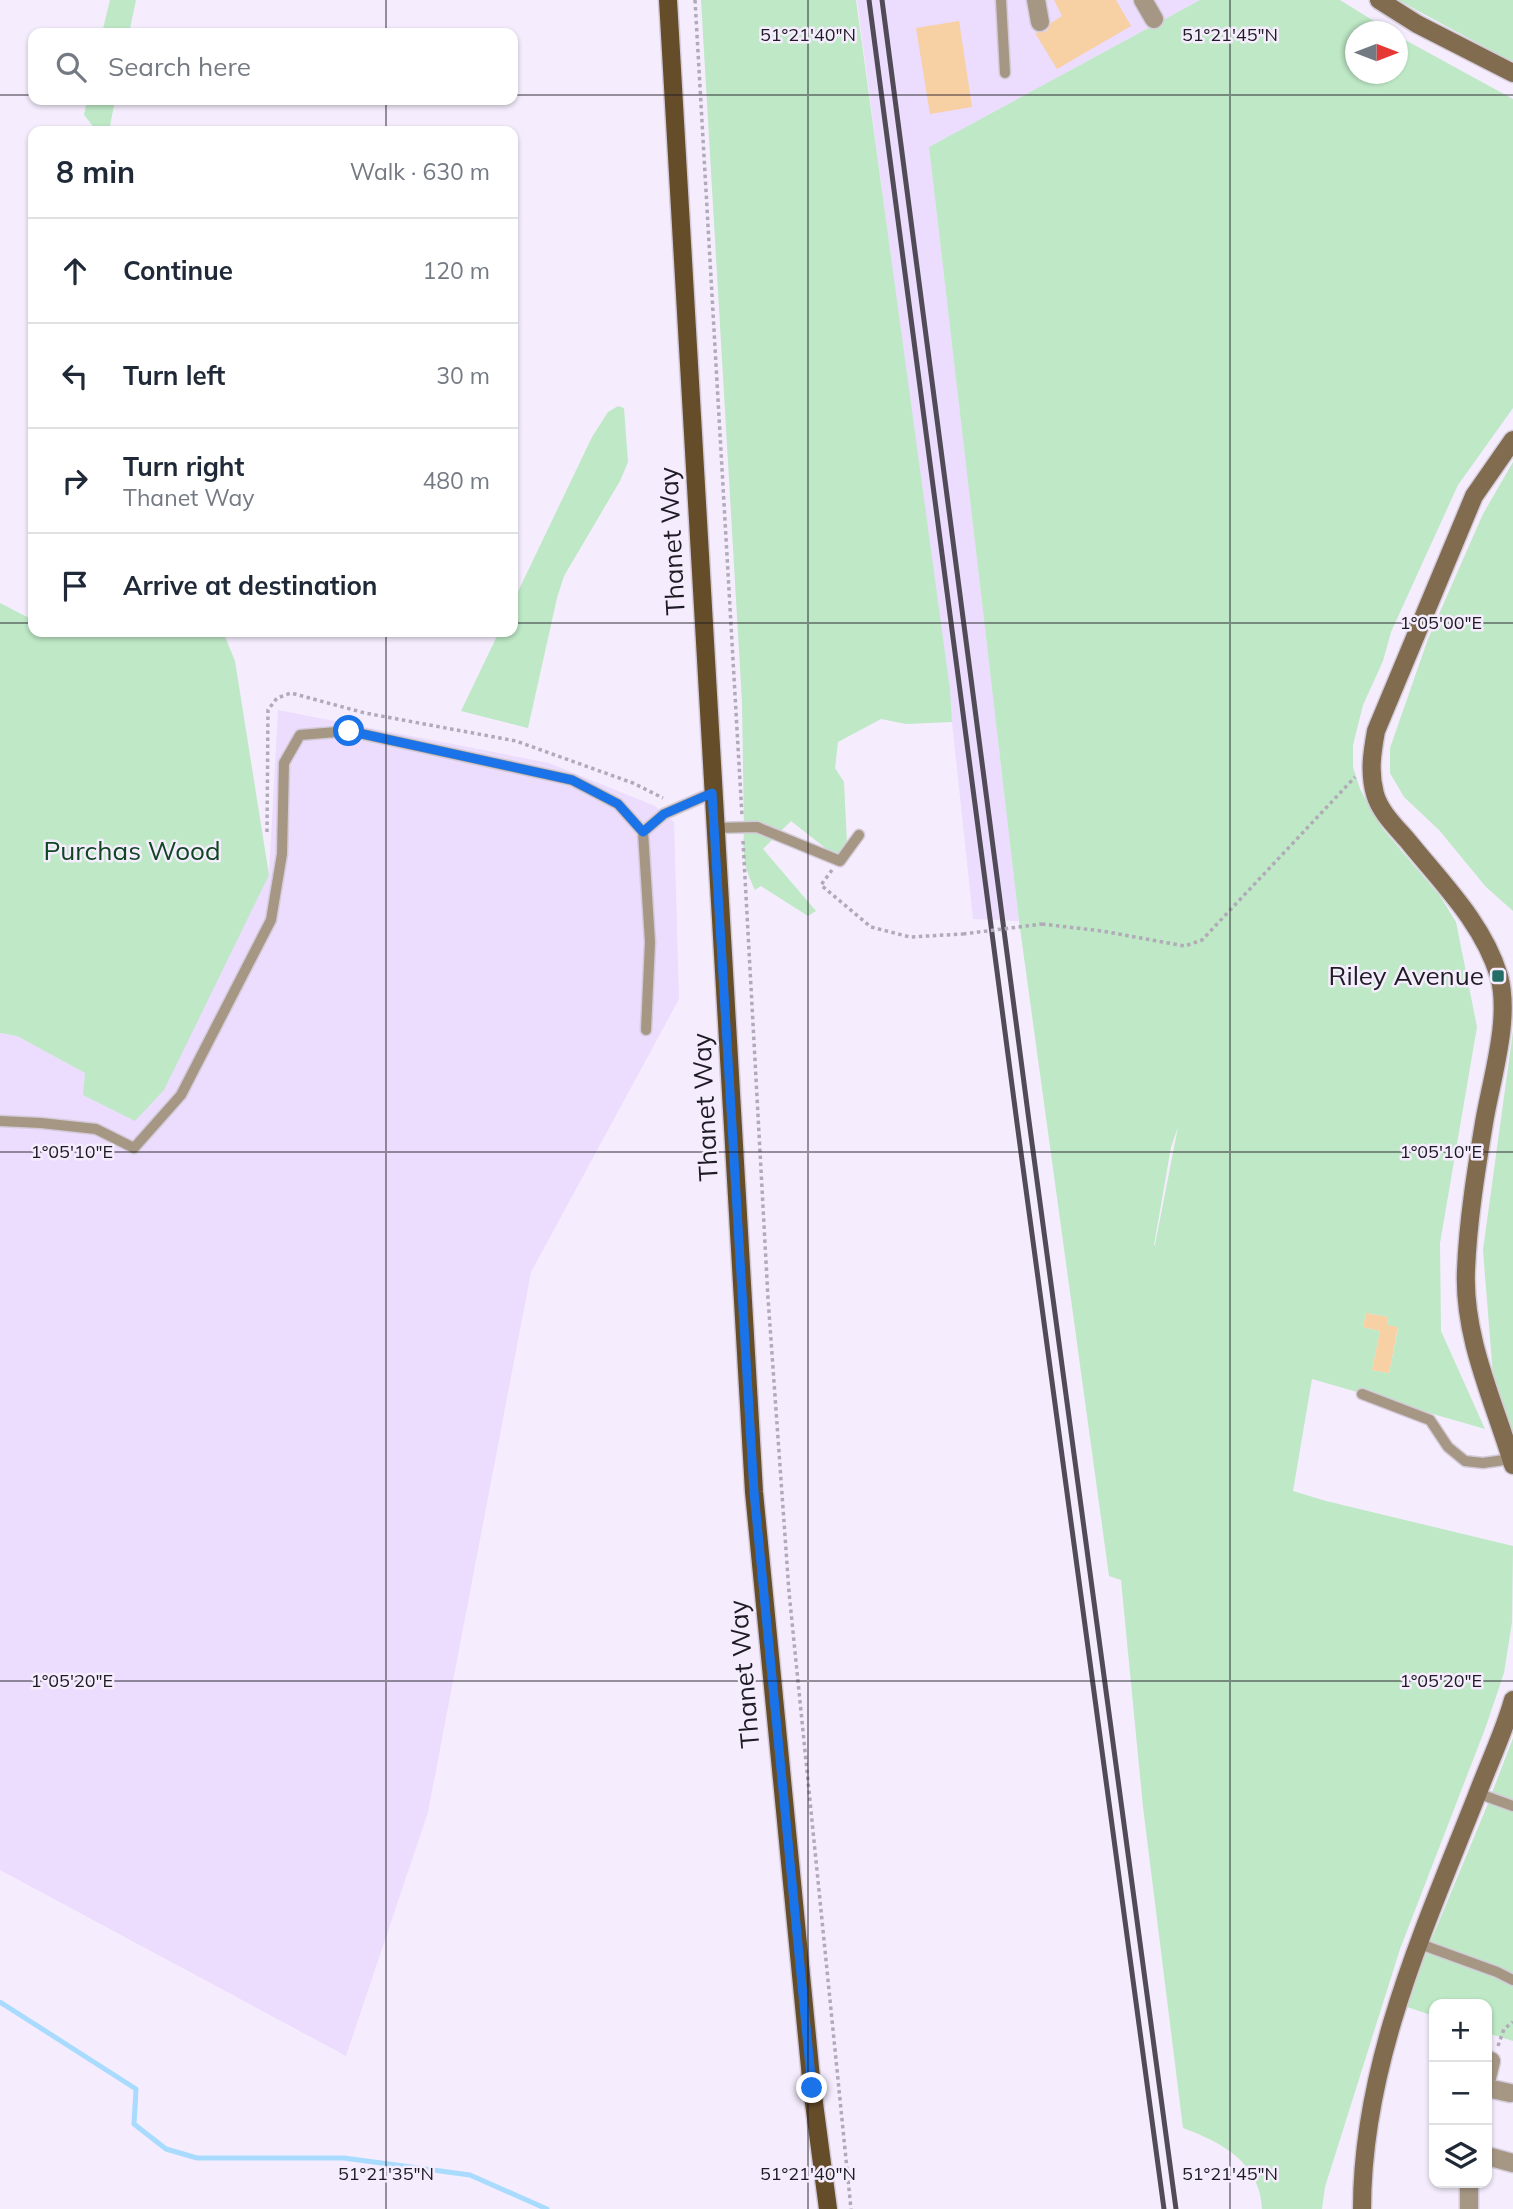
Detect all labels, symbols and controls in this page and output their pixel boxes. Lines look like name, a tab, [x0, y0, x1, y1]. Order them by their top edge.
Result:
north arrow	[1345, 21, 1408, 84]
text: 51°21'40"N	[760, 23, 856, 46]
text: 51°21'45"N	[1182, 23, 1278, 46]
search box	[28, 28, 518, 105]
icon: search	[52, 48, 90, 86]
text: Search here	[108, 50, 251, 83]
text: 8 min	[56, 153, 135, 191]
text: Walk · 630 m	[350, 157, 490, 186]
icon: ahead	[56, 252, 94, 290]
text: Continue	[123, 254, 233, 287]
text: 120 m	[422, 256, 490, 285]
icon: left	[56, 357, 94, 395]
text: Turn left	[123, 359, 225, 392]
text: 30 m	[436, 361, 490, 390]
text: Turn right	[123, 450, 244, 483]
icon: right	[56, 462, 94, 500]
text: 480 m	[422, 466, 490, 495]
street label: Thanet Way	[651, 466, 692, 616]
text: Thanet Way	[123, 483, 254, 512]
icon: arrive	[56, 567, 94, 605]
text: Arrive at destination	[123, 569, 378, 602]
text: 1°05'00"E	[1400, 611, 1482, 634]
route start	[333, 715, 364, 746]
park label: Purchas Wood	[43, 834, 221, 867]
place label: Riley Avenue	[1328, 959, 1484, 992]
marker: Riley Avenue	[1490, 968, 1506, 984]
street label: Thanet Way	[684, 1032, 725, 1182]
text: 1°05'10"E	[31, 1140, 113, 1163]
text: 1°05'10"E	[1400, 1140, 1482, 1163]
street label: Thanet Way	[721, 1598, 766, 1749]
text: 1°05'20"E	[31, 1669, 113, 1692]
text: 1°05'20"E	[1400, 1669, 1482, 1692]
map controls	[1429, 1999, 1492, 2188]
button: +	[1429, 1999, 1492, 2062]
button: −	[1429, 2062, 1492, 2125]
route end	[796, 2072, 827, 2103]
button: layers	[1429, 2125, 1492, 2188]
text: 51°21'35"N	[338, 2162, 434, 2185]
text: 51°21'40"N	[760, 2162, 856, 2185]
text: 51°21'45"N	[1182, 2162, 1278, 2185]

